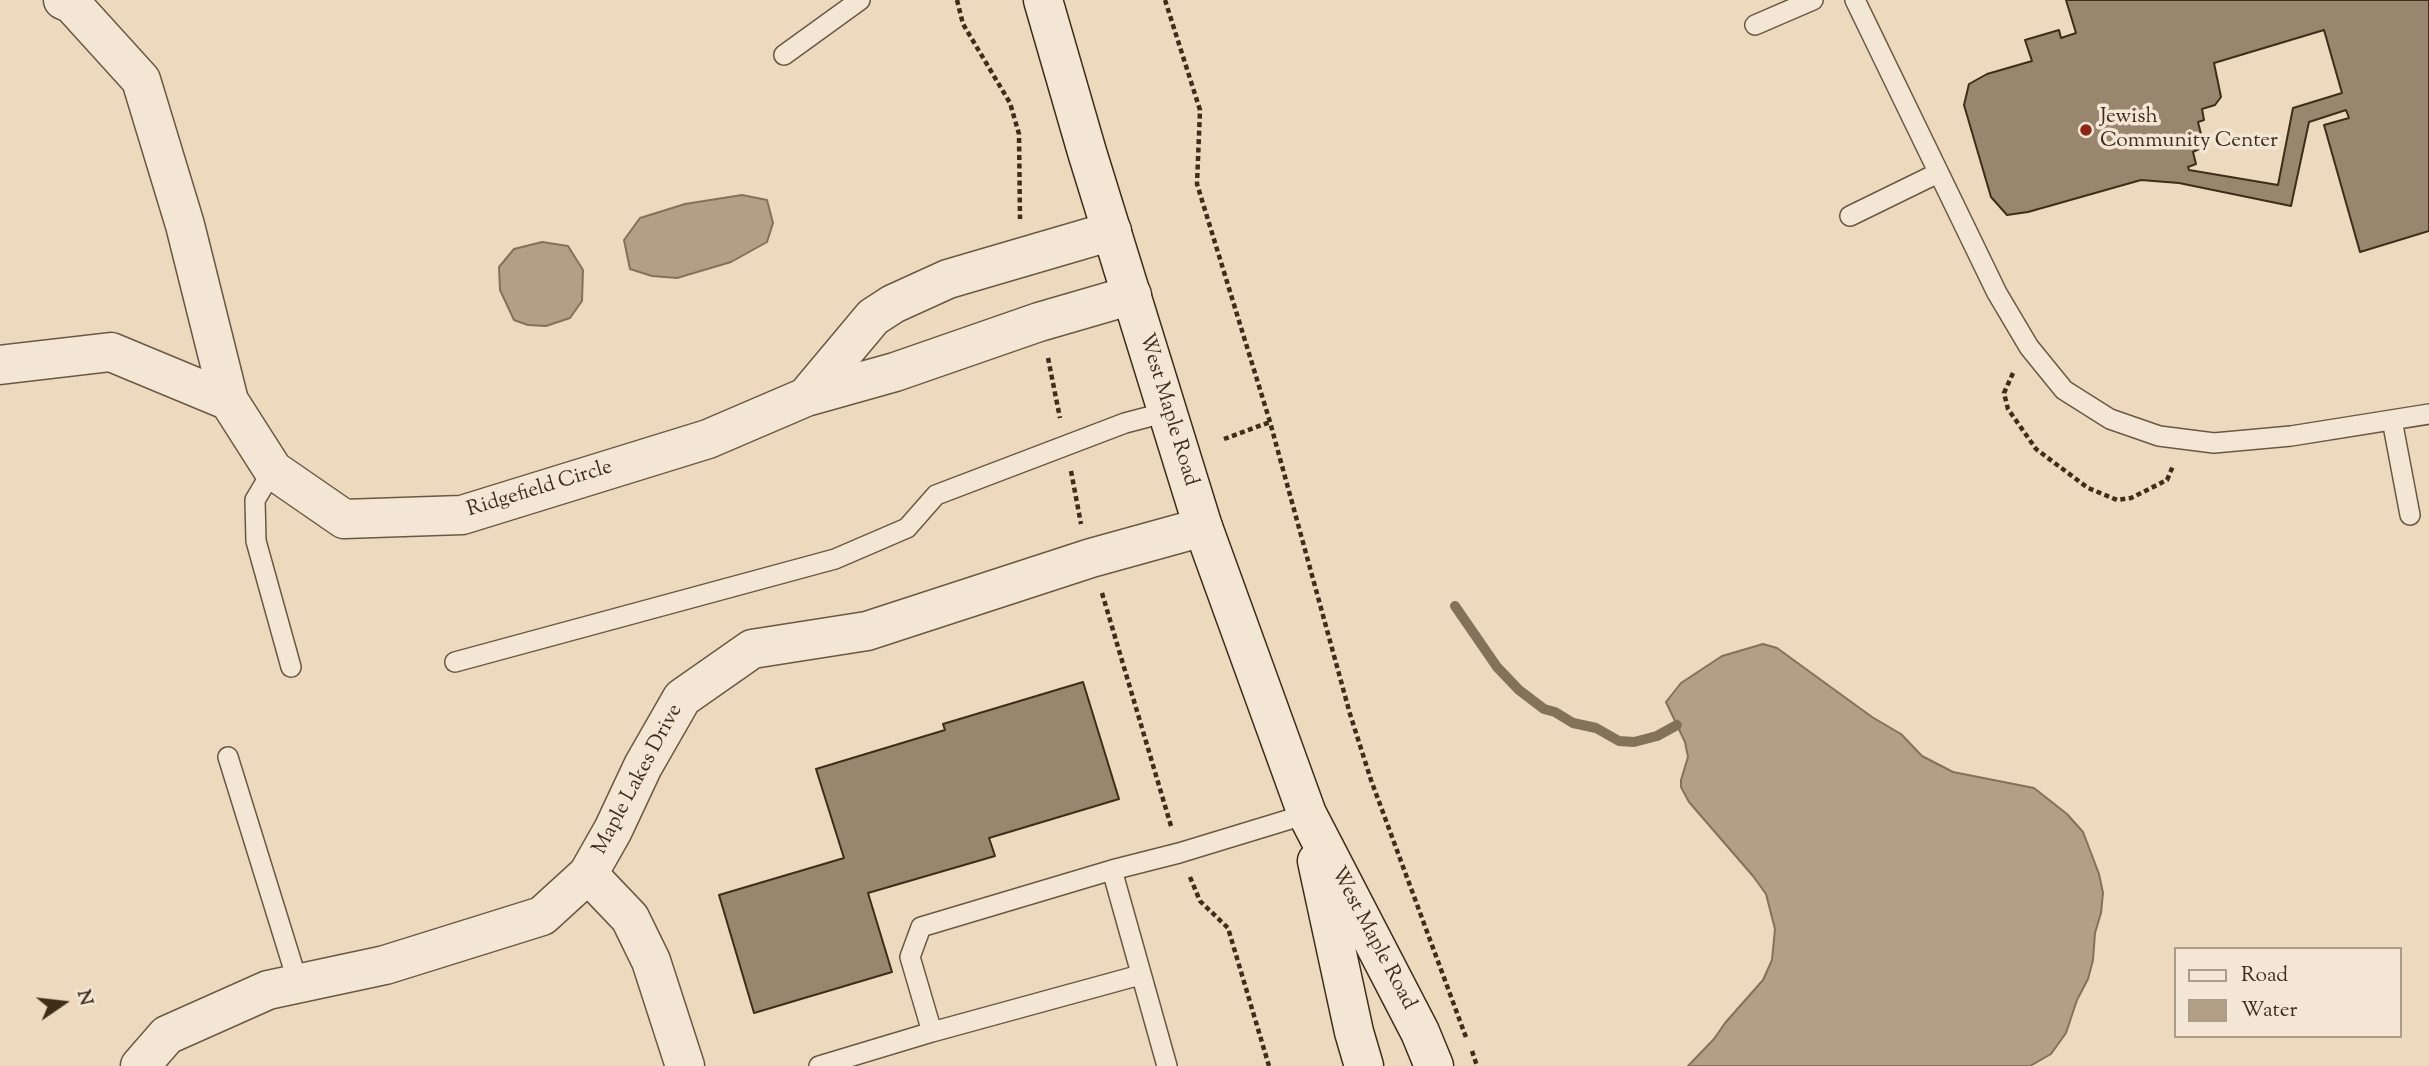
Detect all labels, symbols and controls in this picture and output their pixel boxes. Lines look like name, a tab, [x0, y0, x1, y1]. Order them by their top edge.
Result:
place label: Jewish Community Center	[2100, 105, 2278, 155]
marker: Jewish Community Center	[2078, 122, 2094, 138]
street label: West Maple Road	[1132, 331, 1202, 489]
street label: Ridgefield Circle	[464, 456, 616, 524]
street label: Maple Lakes Drive	[589, 701, 689, 859]
street label: West Maple Road	[1324, 863, 1420, 1015]
legend	[2174, 947, 2401, 1038]
text: Road	[2241, 961, 2288, 991]
north arrow	[28, 968, 98, 1038]
text: N	[69, 987, 99, 1008]
text: Water	[2241, 996, 2297, 1026]

